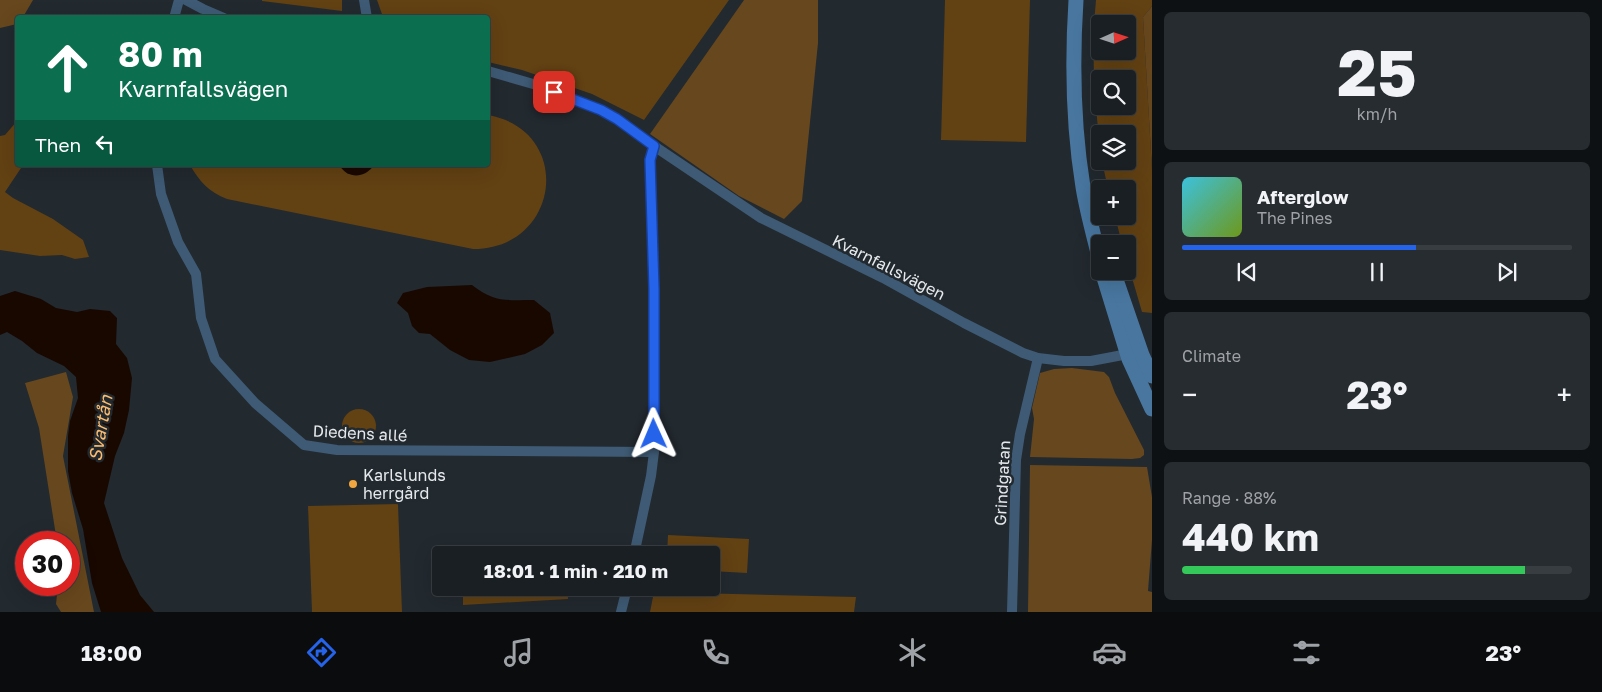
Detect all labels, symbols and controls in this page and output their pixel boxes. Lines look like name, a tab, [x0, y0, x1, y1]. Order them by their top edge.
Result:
north arrow	[1091, 15, 1136, 60]
map controls	[1091, 15, 1136, 280]
text: 25	[1337, 32, 1417, 110]
text: 80 m	[118, 33, 203, 75]
icon: ahead	[35, 35, 100, 100]
button: search	[1091, 70, 1136, 115]
pin	[533, 71, 575, 113]
text: Kvarnfallsvägen	[118, 75, 288, 102]
icon: arrive	[540, 78, 568, 106]
text: km/h	[1357, 104, 1397, 124]
button: layers	[1091, 125, 1136, 170]
icon: left	[91, 130, 119, 158]
text: Then	[35, 133, 81, 156]
button: +	[1091, 180, 1136, 225]
text: Afterglow	[1257, 185, 1348, 208]
text: The Pines	[1257, 208, 1332, 228]
street label: Kvarnfallsvägen	[829, 230, 949, 304]
button: −	[1091, 235, 1136, 280]
icon: previous	[1233, 258, 1261, 286]
icon: pause	[1363, 258, 1391, 286]
icon: next	[1493, 258, 1521, 286]
text: Climate	[1182, 346, 1241, 366]
text: 23°	[1346, 372, 1408, 417]
text: −	[1182, 378, 1197, 411]
text: +	[1557, 378, 1572, 411]
water label: Svartån	[83, 392, 117, 463]
position arrow	[627, 407, 679, 459]
street label: Diedens allé	[312, 421, 408, 445]
street label: Grindgatan	[990, 440, 1014, 526]
place label: Karlslunds herrgård	[363, 465, 446, 503]
marker: Karlslunds herrgård	[347, 478, 359, 490]
text: Range · 88%	[1182, 488, 1276, 508]
text: 440 km	[1182, 514, 1319, 559]
speed limit sign: 30	[15, 531, 80, 596]
text: 18:01 · 1 min · 210 m	[484, 559, 668, 582]
icon: directions	[304, 635, 339, 670]
icon: music	[501, 635, 536, 670]
icon: phone	[698, 635, 733, 670]
icon: climate	[895, 635, 930, 670]
icon: car	[1092, 635, 1127, 670]
icon: filters	[1289, 635, 1324, 670]
text: 18:00	[81, 639, 142, 666]
text: 23°	[1486, 639, 1521, 666]

